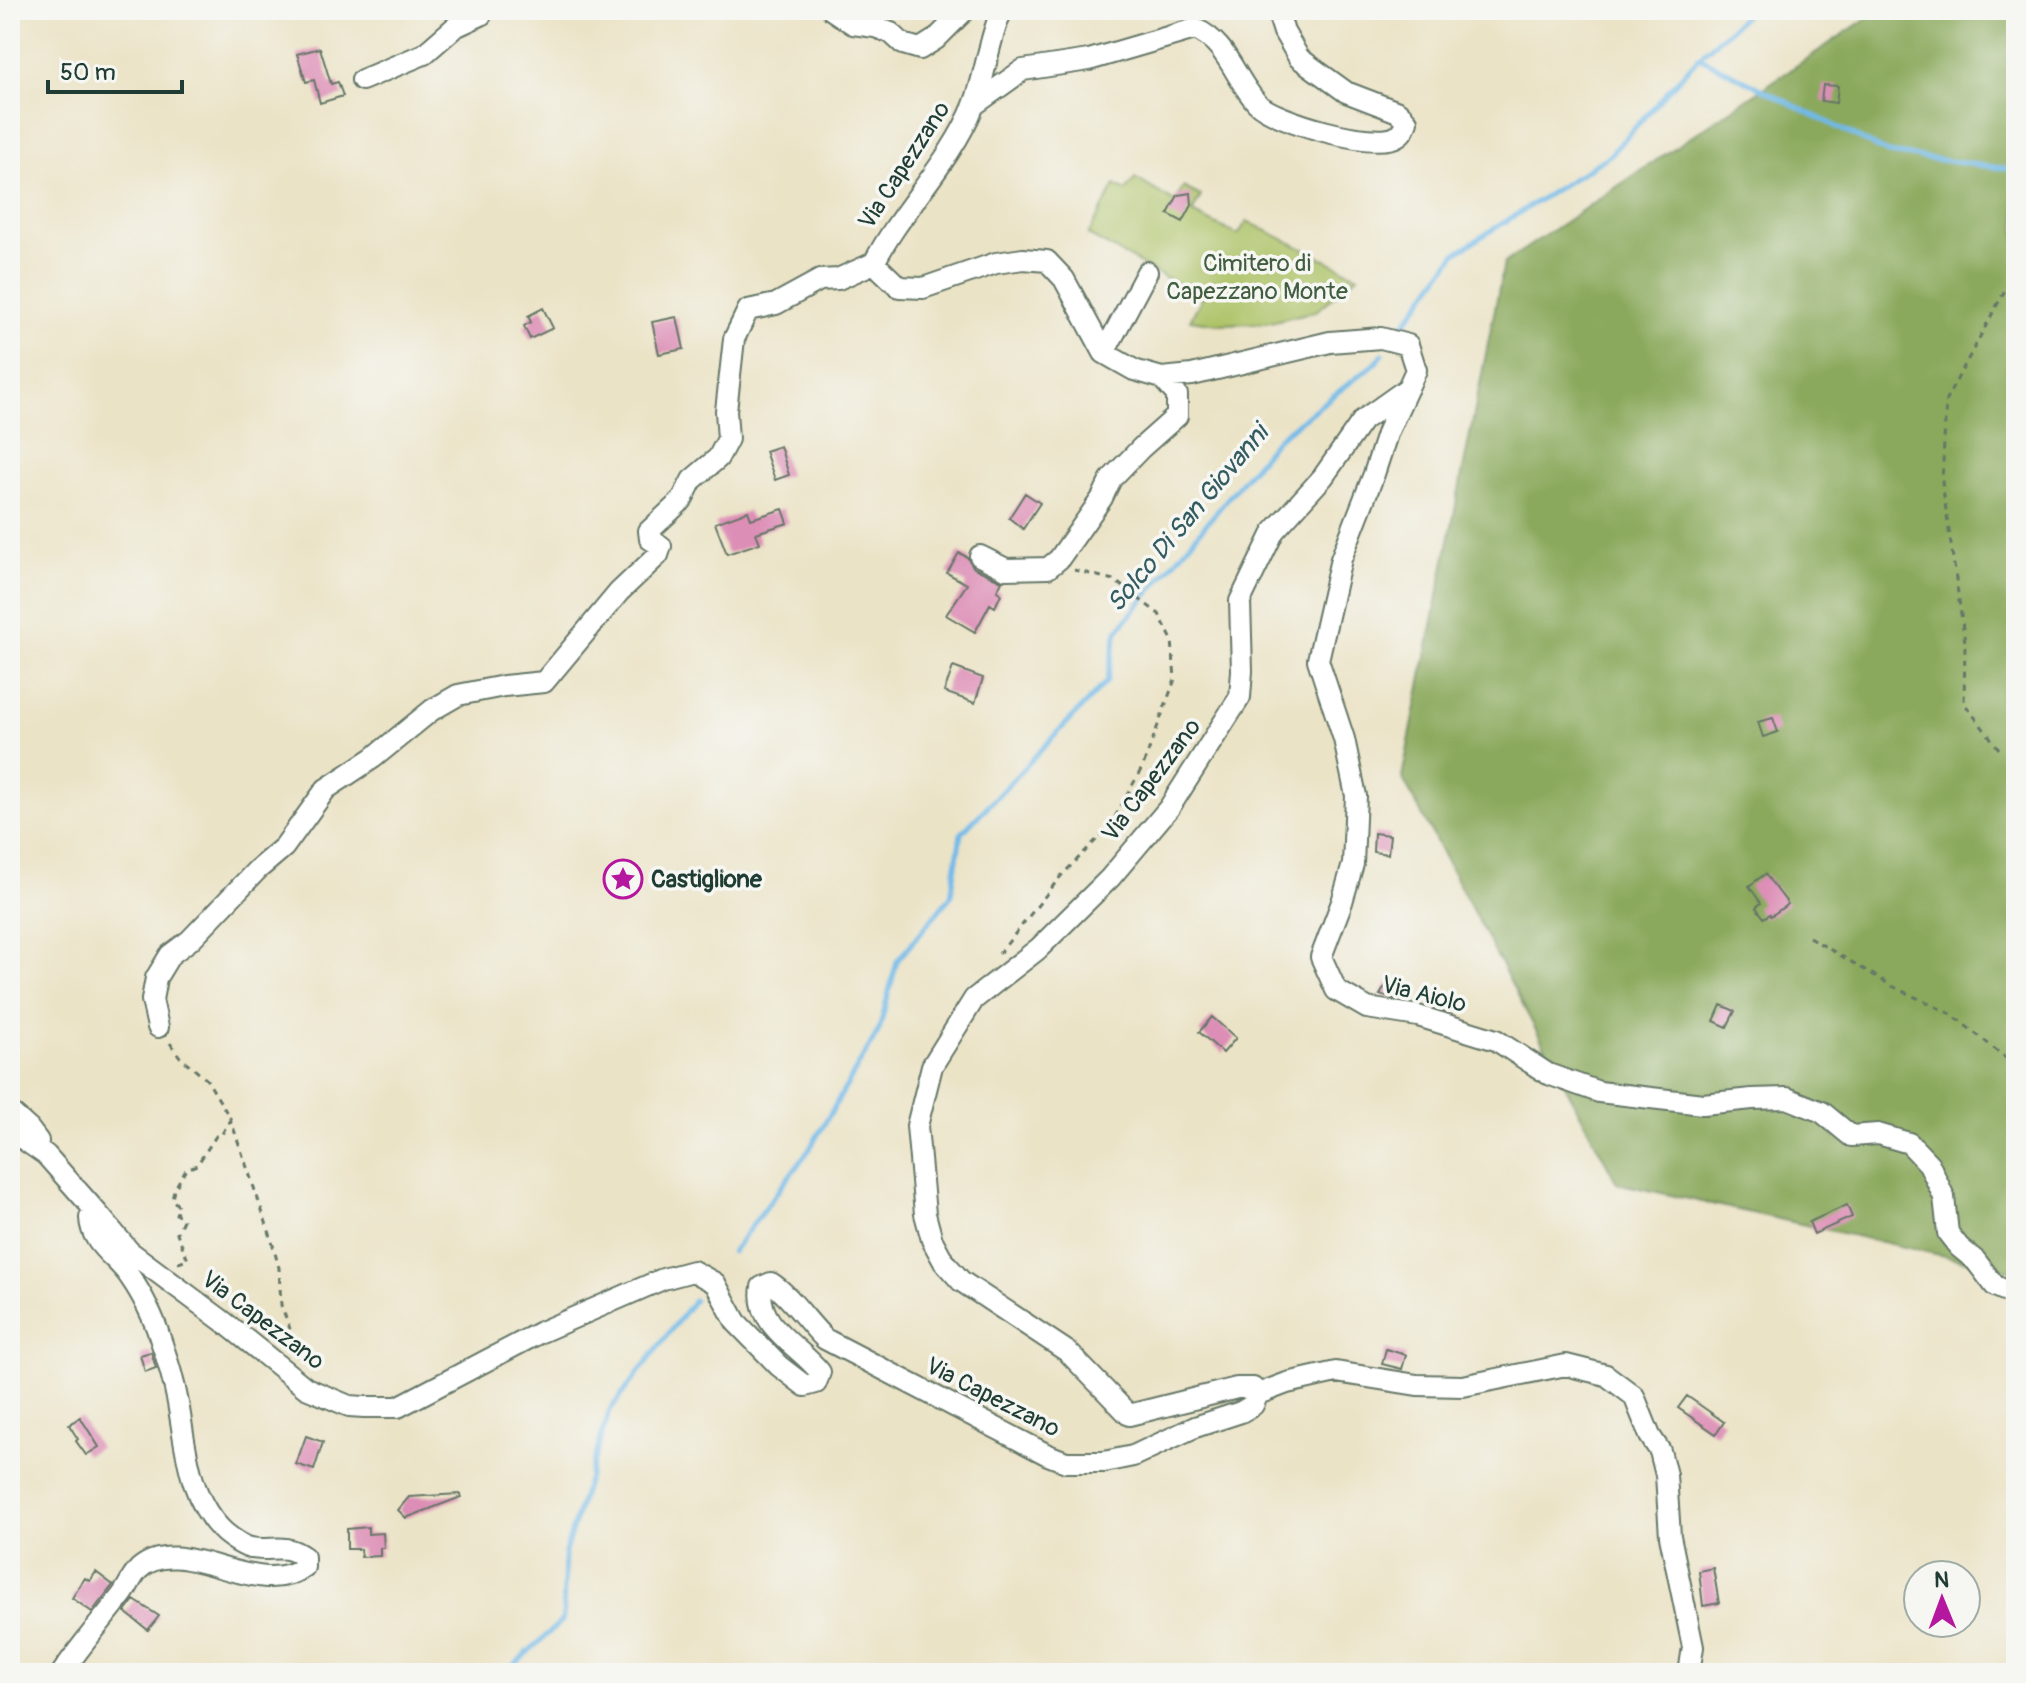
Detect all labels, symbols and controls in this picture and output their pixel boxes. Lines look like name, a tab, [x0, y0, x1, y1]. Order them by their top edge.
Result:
scale bar	[48, 44, 182, 94]
text: 50 m	[60, 58, 116, 87]
street label: Via Capezzano	[852, 96, 957, 235]
park label: Cimitero di Capezzano Monte	[1166, 249, 1348, 306]
water label: Solco Di San Giovanni	[1100, 415, 1278, 619]
street label: Via Capezzano	[1096, 713, 1207, 848]
place icon: Castiglione	[602, 858, 644, 900]
place label: Castiglione	[651, 865, 763, 894]
street label: Via Aiolo	[1378, 970, 1469, 1019]
street label: Via Capezzano	[195, 1265, 330, 1376]
street label: Via Capezzano	[921, 1351, 1065, 1444]
north arrow	[1902, 1559, 1982, 1639]
text: N	[1934, 1566, 1949, 1594]

